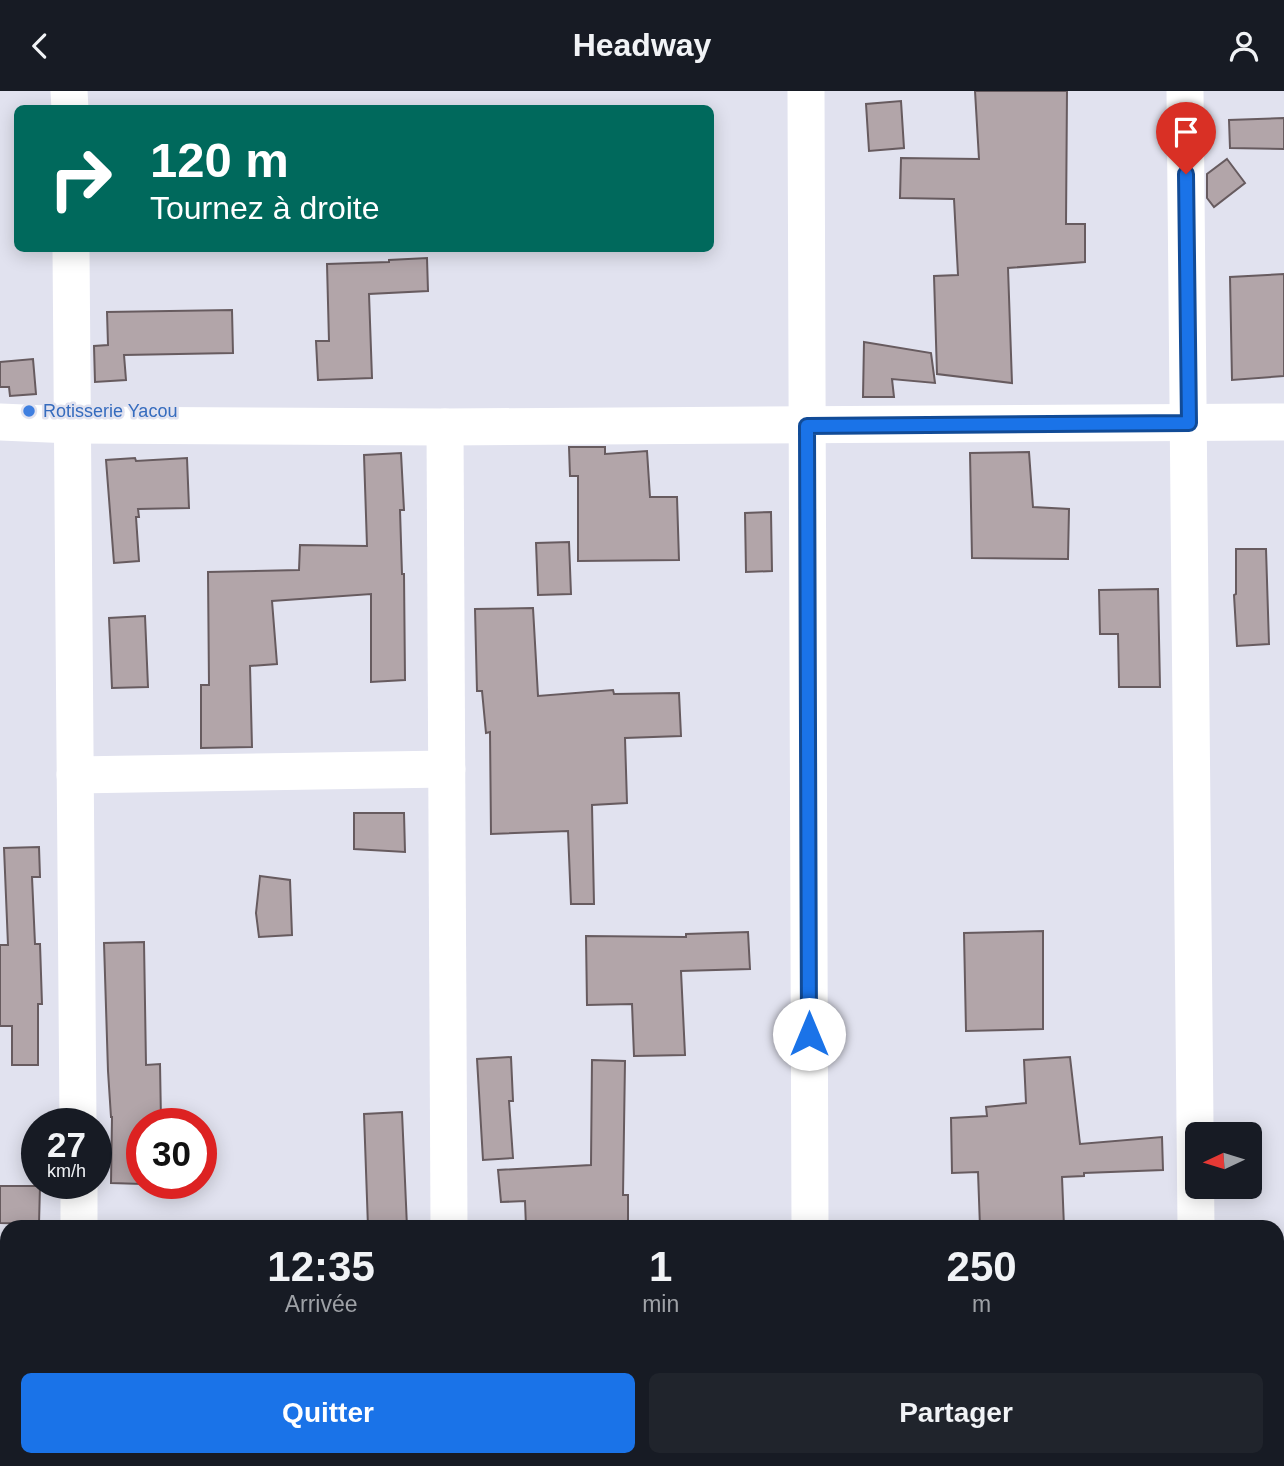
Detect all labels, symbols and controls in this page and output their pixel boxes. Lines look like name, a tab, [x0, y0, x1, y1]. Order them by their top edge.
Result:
icon: back	[21, 27, 59, 65]
text: Headway	[573, 27, 711, 63]
icon: person	[1225, 27, 1263, 65]
pin	[1156, 102, 1216, 174]
icon: arrive	[1167, 113, 1205, 151]
icon: right	[35, 133, 126, 224]
text: 120 m	[150, 133, 289, 187]
text: Tournez à droite	[150, 190, 379, 226]
place label: Rotisserie Yacou	[43, 401, 177, 421]
marker: Rotisserie Yacou	[21, 403, 37, 419]
position arrow	[772, 997, 846, 1071]
speed limit sign: 30	[126, 1108, 217, 1199]
north arrow	[1185, 1122, 1262, 1199]
map controls	[1185, 1122, 1262, 1199]
text: 27	[47, 1125, 86, 1164]
text: km/h	[47, 1161, 86, 1181]
text: 12:35	[267, 1243, 375, 1290]
text: 1	[649, 1243, 672, 1290]
text: 250	[947, 1243, 1017, 1290]
text: Arrivée	[285, 1291, 358, 1317]
text: min	[642, 1291, 679, 1317]
text: m	[972, 1291, 991, 1317]
button: Quitter	[21, 1373, 635, 1453]
button: Partager	[649, 1373, 1263, 1453]

